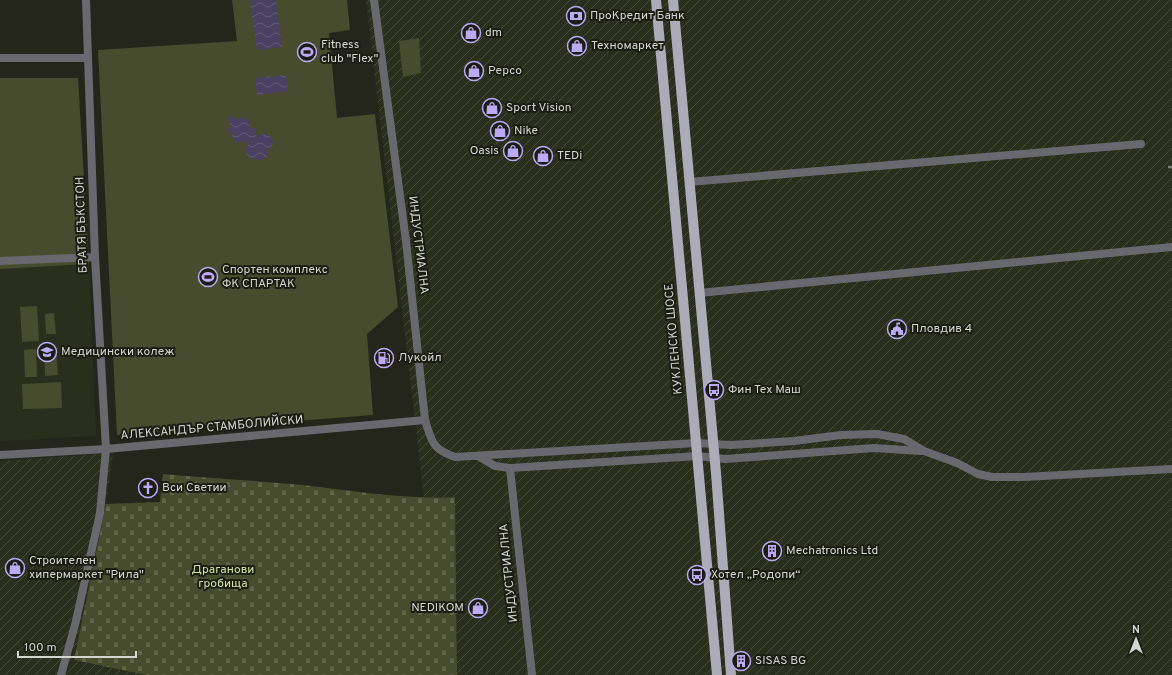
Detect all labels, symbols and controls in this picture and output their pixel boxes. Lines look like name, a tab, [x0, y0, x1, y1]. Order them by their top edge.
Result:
bank icon: ПроКредит Банк	[565, 5, 587, 27]
place label: ПроКредит Банк	[590, 8, 685, 24]
shop icon: dm	[460, 22, 482, 44]
place label: dm	[485, 25, 502, 41]
shop icon: Техномаркет	[566, 35, 588, 57]
place label: Fitness club "Flex"	[321, 37, 378, 67]
place label: Техномаркет	[591, 38, 664, 54]
sports icon: Fitness club "Flex"	[296, 41, 318, 63]
shop icon: Pepco	[463, 60, 485, 82]
place label: Pepco	[488, 63, 522, 79]
shop icon: Sport Vision	[481, 97, 503, 119]
place label: Sport Vision	[506, 100, 571, 116]
shop icon: Nike	[489, 120, 511, 142]
place label: Nike	[514, 123, 538, 139]
shop icon: Oasis	[502, 140, 524, 162]
place label: Oasis	[470, 143, 499, 159]
shop icon: TEDi	[532, 145, 554, 167]
place label: TEDi	[557, 148, 582, 164]
street label: БРАТЯ БЪКСТОН	[72, 176, 92, 274]
street label: ИНДУСТРИАЛНА	[404, 195, 432, 295]
place label: Спортен комплекс ФК СПАРТАК	[222, 262, 328, 292]
sports icon: Спортен комплекс ФК СПАРТАК	[197, 266, 219, 288]
street label: КУКЛЕНСКО ШОСЕ	[661, 283, 687, 395]
public building icon: Пловдив 4	[886, 318, 908, 340]
place label: Пловдив 4	[911, 321, 972, 337]
school or university icon: Медицински колеж	[36, 341, 58, 363]
place label: Медицински колеж	[61, 344, 174, 360]
fuel station icon: Лукойл	[373, 347, 395, 369]
place label: Лукойл	[398, 350, 442, 366]
bus stop icon: Фин Тех Маш	[703, 379, 725, 401]
place label: Фин Тех Маш	[728, 382, 801, 398]
street label: АЛЕКСАНДЪР СТАМБОЛИЙСКИ	[120, 412, 304, 444]
church icon: Вси Светии	[137, 477, 159, 499]
place label: Вси Светии	[162, 480, 227, 496]
street label: ИНДУСТРИАЛНА	[496, 523, 522, 623]
building icon: Mechatronics Ltd	[761, 540, 783, 562]
place label: Mechatronics Ltd	[786, 543, 878, 559]
place label: Строителен хипермаркет "Рила"	[29, 553, 144, 583]
shop icon: Строителен хипермаркет "Рила"	[4, 557, 26, 579]
park label: Драганови гробища	[192, 562, 254, 592]
bus stop icon: Хотел „Родопи“	[686, 564, 708, 586]
place label: Хотел „Родопи“	[711, 567, 800, 583]
shop icon: NEDIKOM	[467, 597, 489, 619]
place label: NEDIKOM	[411, 600, 464, 616]
north arrow	[1116, 619, 1156, 659]
text: N	[1132, 623, 1140, 637]
scale bar	[18, 633, 136, 659]
text: 100 m	[24, 640, 57, 656]
building icon: SISAS BG	[730, 650, 752, 672]
place label: SISAS BG	[755, 653, 806, 669]

